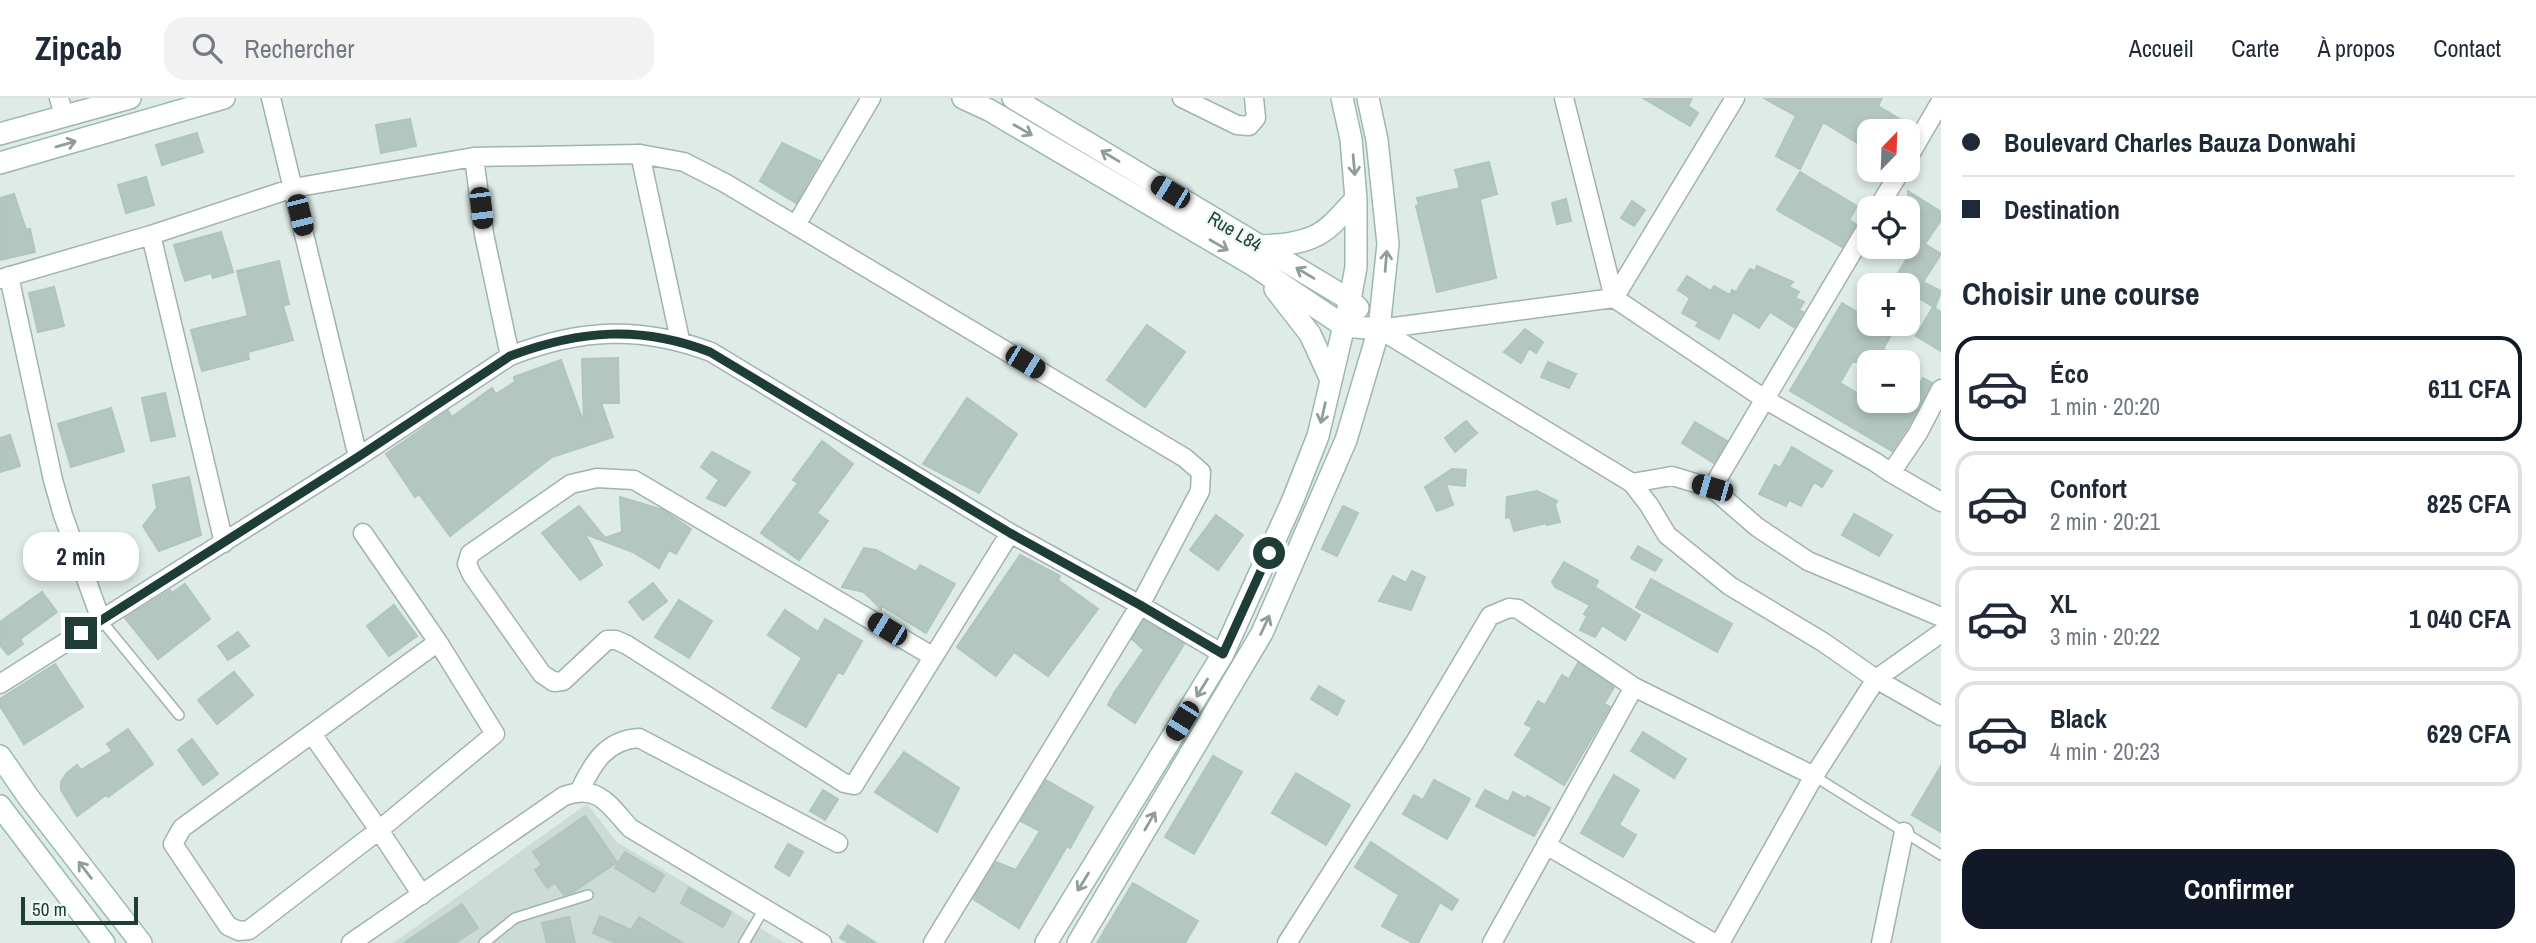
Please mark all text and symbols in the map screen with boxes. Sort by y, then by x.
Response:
search box [164,17,654,80]
text: Zipcab [35,26,122,70]
icon: search [188,29,226,67]
text: Rechercher [244,31,354,66]
text: Accueil [2129,32,2193,64]
text: Carte [2231,32,2279,64]
text: À propos [2317,32,2395,64]
text: Contact [2433,32,2501,64]
north arrow [1857,119,1920,182]
map controls [1857,119,1920,413]
one-way arrow [1012,123,1032,137]
text: Boulevard Charles Bauza Donwahi [2004,125,2356,160]
one-way arrow [54,137,76,150]
one-way arrow [1101,149,1121,163]
one-way arrow [1347,153,1360,176]
car [1147,172,1194,212]
car [469,186,494,230]
car [285,192,316,238]
text: Destination [2004,192,2120,227]
button: locate [1857,196,1920,259]
street label: Rue L84 [1203,205,1267,257]
one-way arrow [1209,238,1229,252]
one-way arrow [1380,251,1393,273]
one-way arrow [1296,266,1316,280]
text: Choisir une course [1962,272,2200,315]
button: + [1857,273,1920,336]
car [1002,342,1049,382]
button: − [1857,350,1920,413]
text: Éco [2050,356,2089,391]
icon: car [1966,357,2029,420]
text: 611 CFA [2428,371,2511,406]
text: 1 min · 20:20 [2050,391,2160,422]
one-way arrow [1316,401,1329,424]
text: Confort [2050,471,2127,506]
car [1689,472,1736,504]
icon: car [1966,472,2029,535]
text: 825 CFA [2427,486,2511,521]
text: 2 min · 20:21 [2050,506,2160,537]
callout: 2 min [23,532,139,580]
route start [1253,537,1285,569]
text: 2 min [56,541,106,572]
text: XL [2050,586,2077,621]
icon: car [1966,587,2029,650]
text: 1 040 CFA [2409,601,2511,636]
car [864,609,911,649]
one-way arrow [1259,615,1272,636]
route end [65,617,97,649]
text: 3 min · 20:22 [2050,621,2160,652]
one-way arrow [1195,678,1209,698]
car [1162,698,1203,744]
text: Black [2050,701,2107,736]
icon: car [1966,702,2029,765]
text: 629 CFA [2427,716,2511,751]
text: 4 min · 20:23 [2050,736,2160,767]
one-way arrow [1143,811,1157,831]
button: Confirmer [1962,849,2515,929]
one-way arrow [77,861,92,879]
one-way arrow [1076,872,1091,891]
scale bar [21,894,138,926]
text: 50 m [32,896,67,922]

